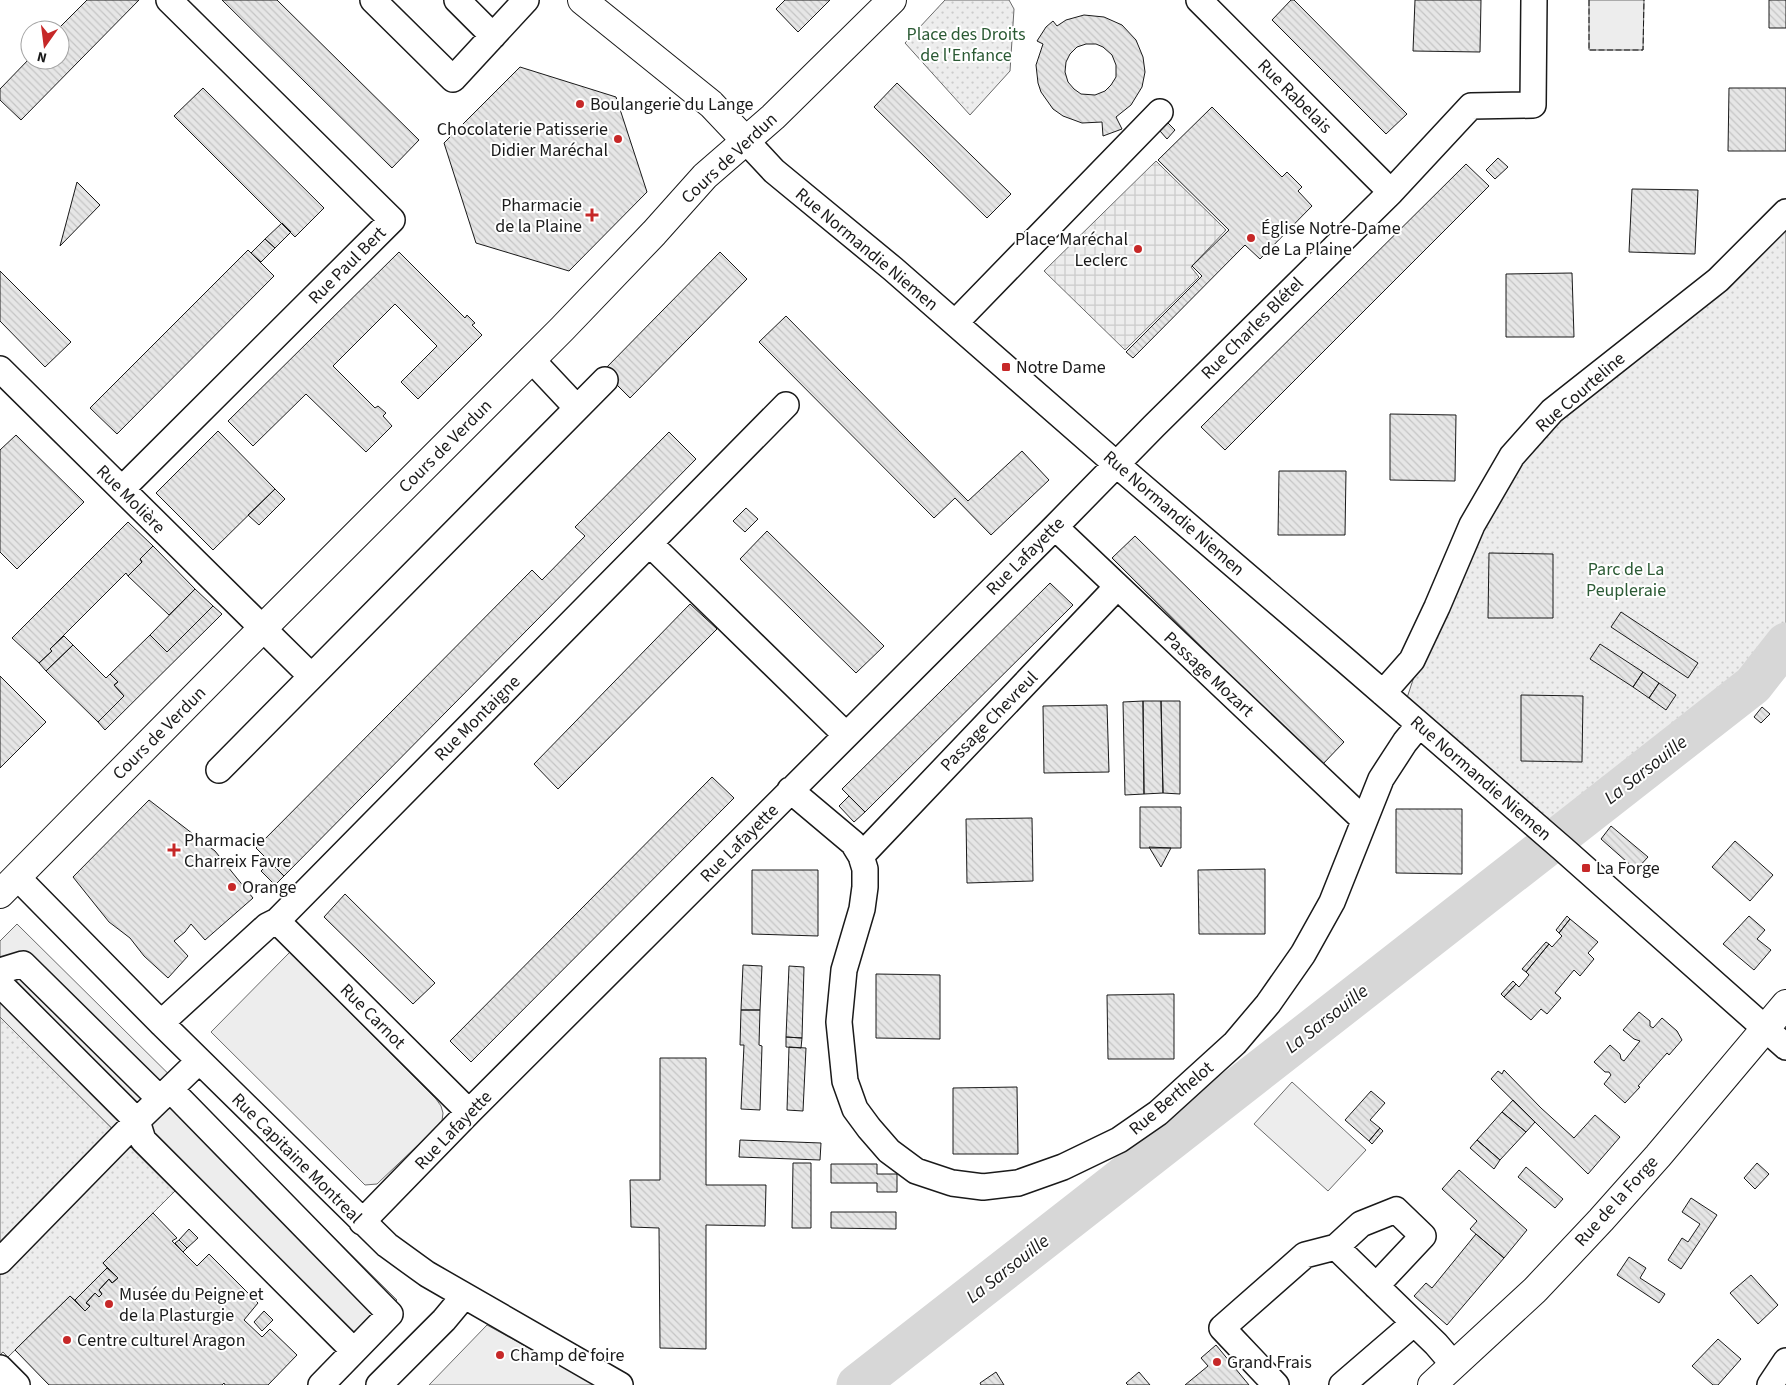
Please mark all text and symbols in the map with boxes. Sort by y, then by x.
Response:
north arrow [20,20,70,70]
park label: Place des Droits de l'Enfance [906,22,1026,68]
text: N [35,46,49,67]
street label: Rue Rabelais [1252,53,1338,139]
place label: Boulangerie du Lange [590,92,753,117]
marker: Boulangerie du Lange [574,98,586,110]
street label: Cours de Verdun [676,107,783,210]
place label: Chocolaterie Patisserie Didier Maréchal [437,117,608,163]
marker: Chocolaterie Patisserie Didier Maréchal [612,133,624,145]
street label: Rue Normandie Niemen [790,182,944,317]
place label: Pharmacie de la Plaine [495,193,582,239]
marker: Pharmacie de la Plaine [586,209,598,221]
place label: Église Notre-Dame de La Plaine [1261,216,1401,262]
street label: Rue Paul Bert [303,221,392,310]
place label: Place Maréchal Leclerc [1015,227,1128,273]
marker: Église Notre-Dame de La Plaine [1245,232,1257,244]
marker: Place Maréchal Leclerc [1132,243,1144,255]
street label: Rue Charles Blétel [1195,271,1309,385]
street label: Rue Courteline [1530,346,1631,438]
place label: Notre Dame [1016,355,1106,380]
marker: Notre Dame [1000,361,1012,373]
street label: Cours de Verdun [393,394,498,499]
street label: Rue Normandie Niemen [1098,445,1250,582]
street label: Rue Molière [91,459,171,539]
street label: Rue Lafayette [980,511,1070,601]
park label: Parc de La Peupleraie [1586,557,1666,603]
street label: Passage Mozart [1158,626,1259,723]
street label: Passage Chevreul [935,666,1044,777]
street label: Rue Montaigne [429,670,526,767]
street label: Cours de Verdun [107,681,212,786]
street label: Rue Normandie Niemen [1405,710,1557,847]
water label: La Sarsouille [1599,729,1693,811]
street label: Rue Lafayette [694,798,784,888]
place label: Pharmacie Charreix Favre [184,828,291,874]
marker: Pharmacie Charreix Favre [168,844,180,856]
place label: La Forge [1596,856,1660,881]
marker: La Forge [1580,862,1592,874]
place label: Orange [242,875,297,900]
marker: Orange [226,881,238,893]
street label: Rue Carnot [334,978,411,1055]
water label: La Sarsouille [1280,978,1374,1060]
street label: Rue Berthelot [1124,1056,1219,1141]
street label: Rue Lafayette [409,1085,498,1176]
street label: Rue Capitaine Montreal [226,1088,367,1229]
street label: Rue de la Forge [1569,1150,1664,1252]
water label: La Sarsouille [961,1228,1055,1310]
place label: Musée du Peigne et de la Plasturgie [119,1282,264,1328]
marker: Musée du Peigne et de la Plasturgie [103,1298,115,1310]
place label: Centre culturel Aragon [77,1328,245,1353]
marker: Centre culturel Aragon [61,1334,73,1346]
place label: Champ de foire [510,1343,624,1368]
marker: Champ de foire [494,1349,506,1361]
place label: Grand Frais [1227,1350,1312,1375]
marker: Grand Frais [1211,1356,1223,1368]

